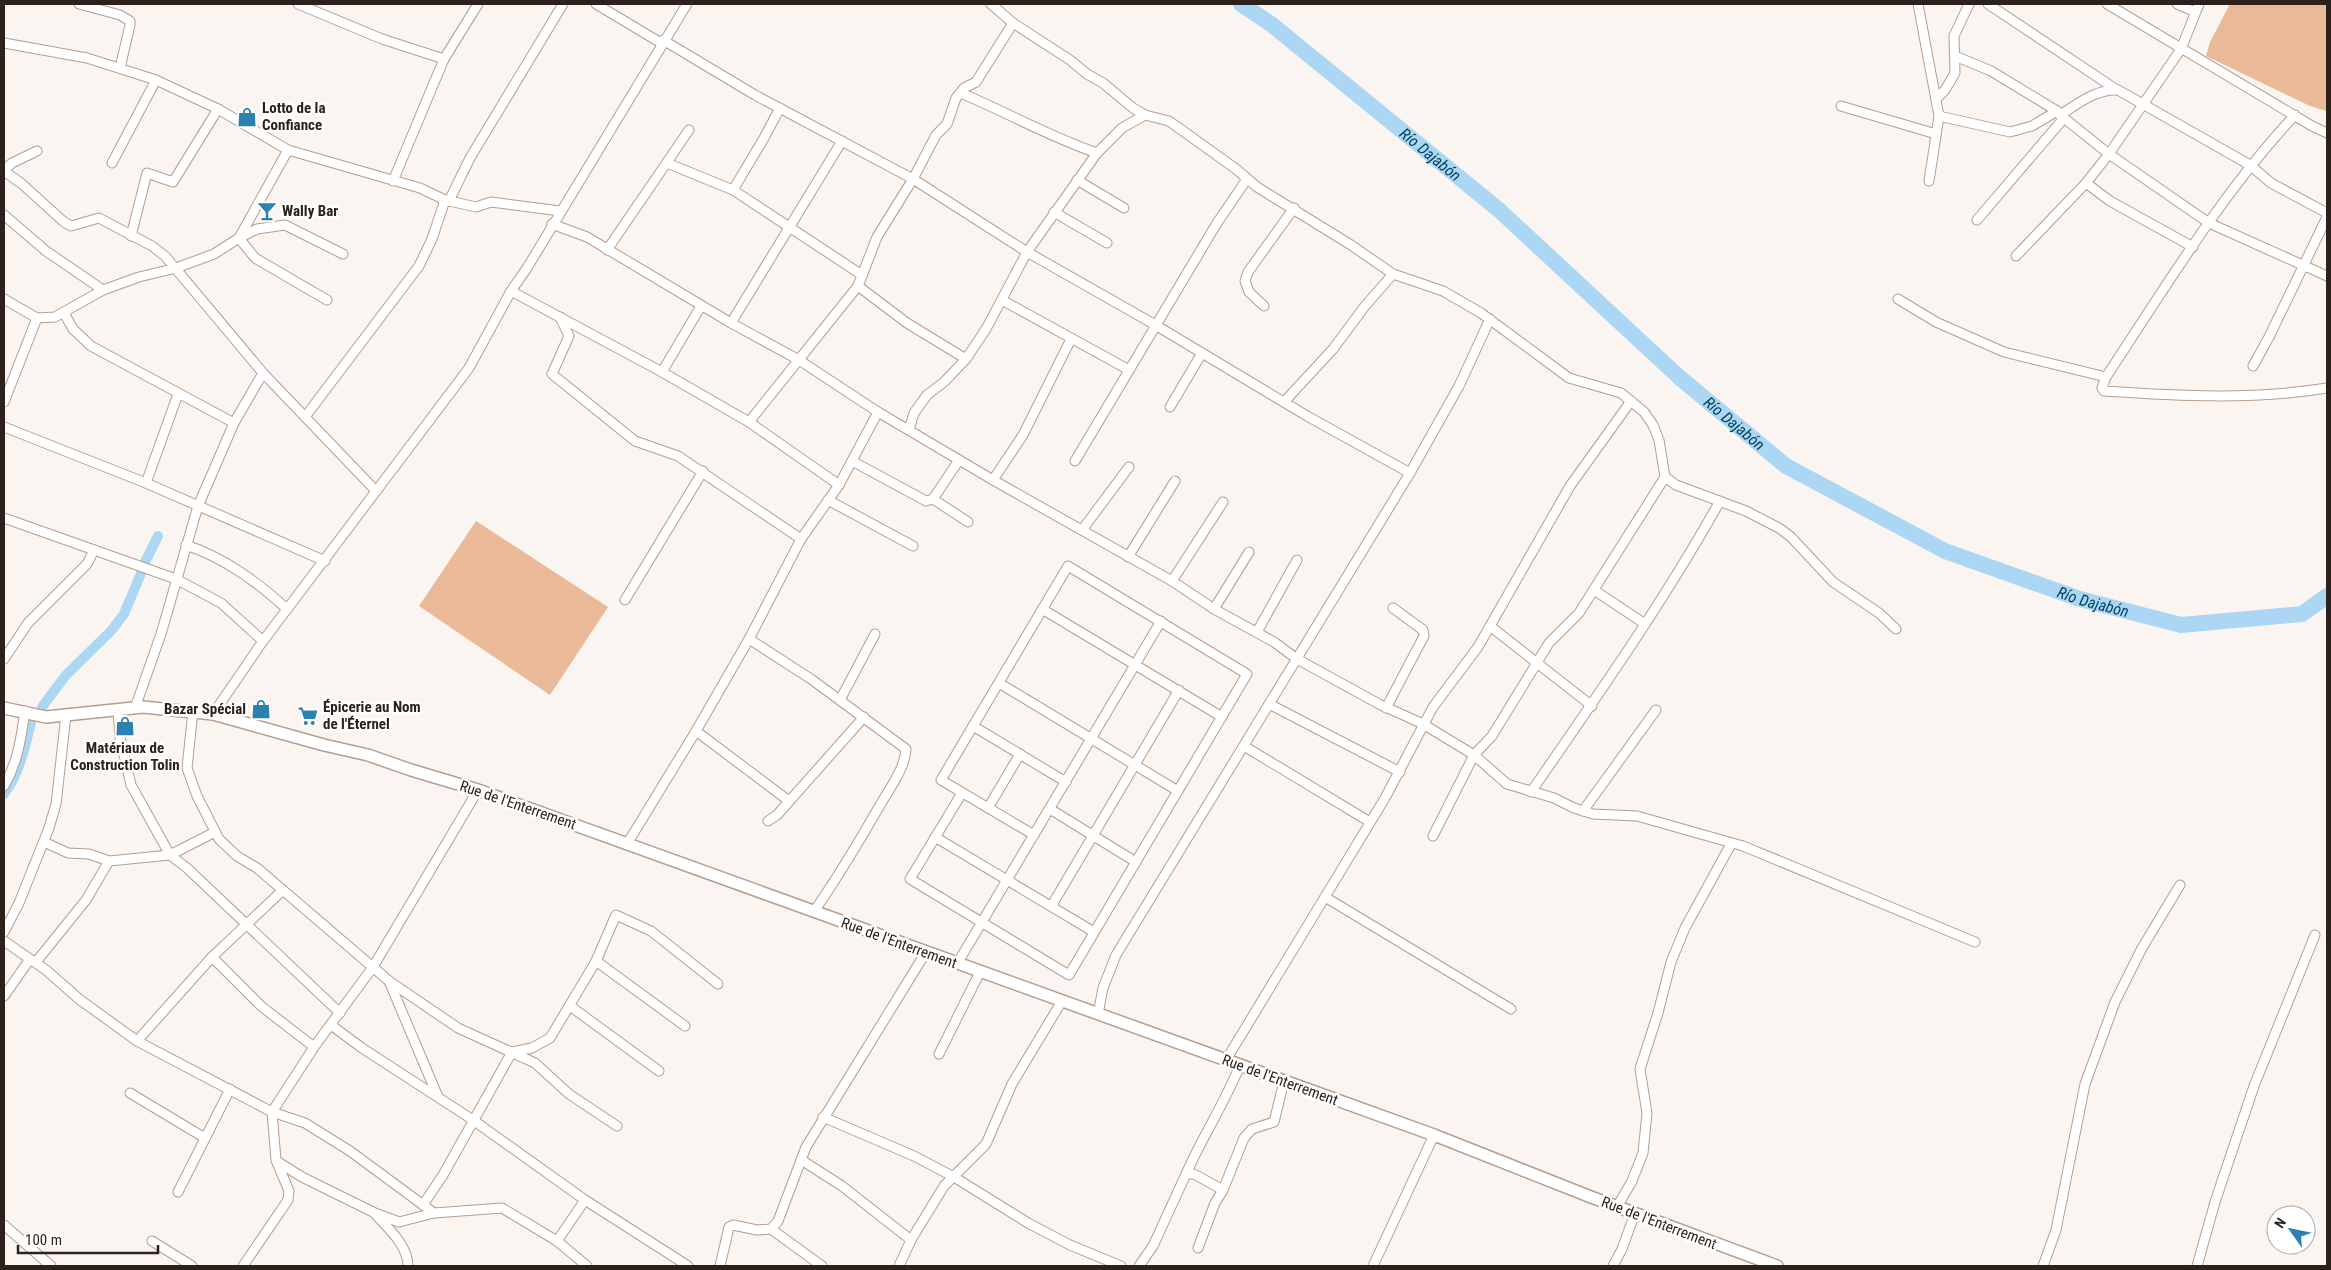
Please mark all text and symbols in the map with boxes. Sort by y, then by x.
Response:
place label: Lotto de la Confiance [262,99,325,134]
shop icon: Lotto de la Confiance [236,106,258,128]
water label: Río Dajabón [1396,124,1465,185]
bar icon: Wally Bar [256,200,278,222]
place label: Wally Bar [282,202,338,220]
water label: Río Dajabón [1700,393,1768,454]
water label: Río Dajabón [2055,583,2131,621]
shop icon: Bazar Spécial [250,698,272,720]
place label: Épicerie au Nom de l'Éternel [323,698,421,733]
place label: Bazar Spécial [164,700,246,718]
supermarket icon: Épicerie au Nom de l'Éternel [297,705,319,727]
shop icon: Matériaux de Construction Tolin [114,715,136,737]
place label: Matériaux de Construction Tolin [70,739,180,774]
street label: Rue de l'Enterrement [457,777,579,833]
street label: Rue de l'Enterrement [839,914,959,972]
street label: Rue de l'Enterrement [1220,1051,1340,1109]
street label: Rue de l'Enterrement [1599,1193,1719,1253]
north arrow [2266,1205,2316,1255]
text: N [2271,1215,2289,1231]
scale bar [18,1222,158,1254]
text: 100 m [25,1231,62,1249]

